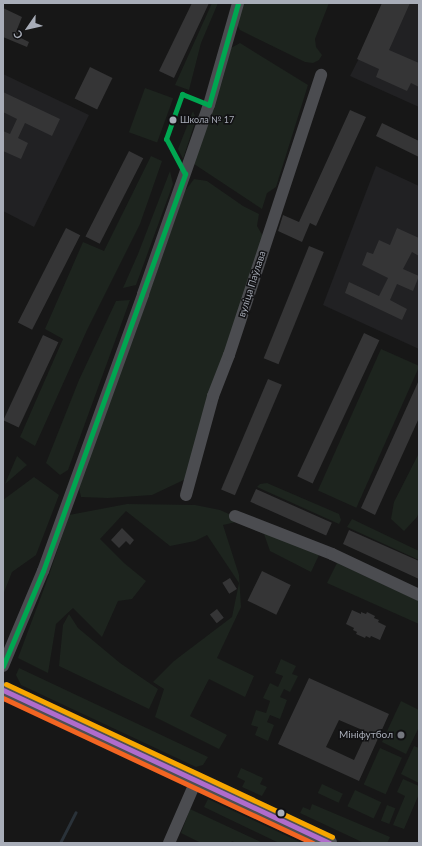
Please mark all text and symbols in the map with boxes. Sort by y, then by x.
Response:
north arrow [8,8,48,48]
text: С [10,28,25,42]
marker: Школа № 17 [168,115,178,125]
place label: Школа № 17 [180,115,234,125]
street label: вуліца Паўлава [236,249,268,319]
place label: Мініфутбол [339,729,393,741]
marker: Мініфутбол [396,730,406,740]
unlabelled marker [276,808,286,818]

